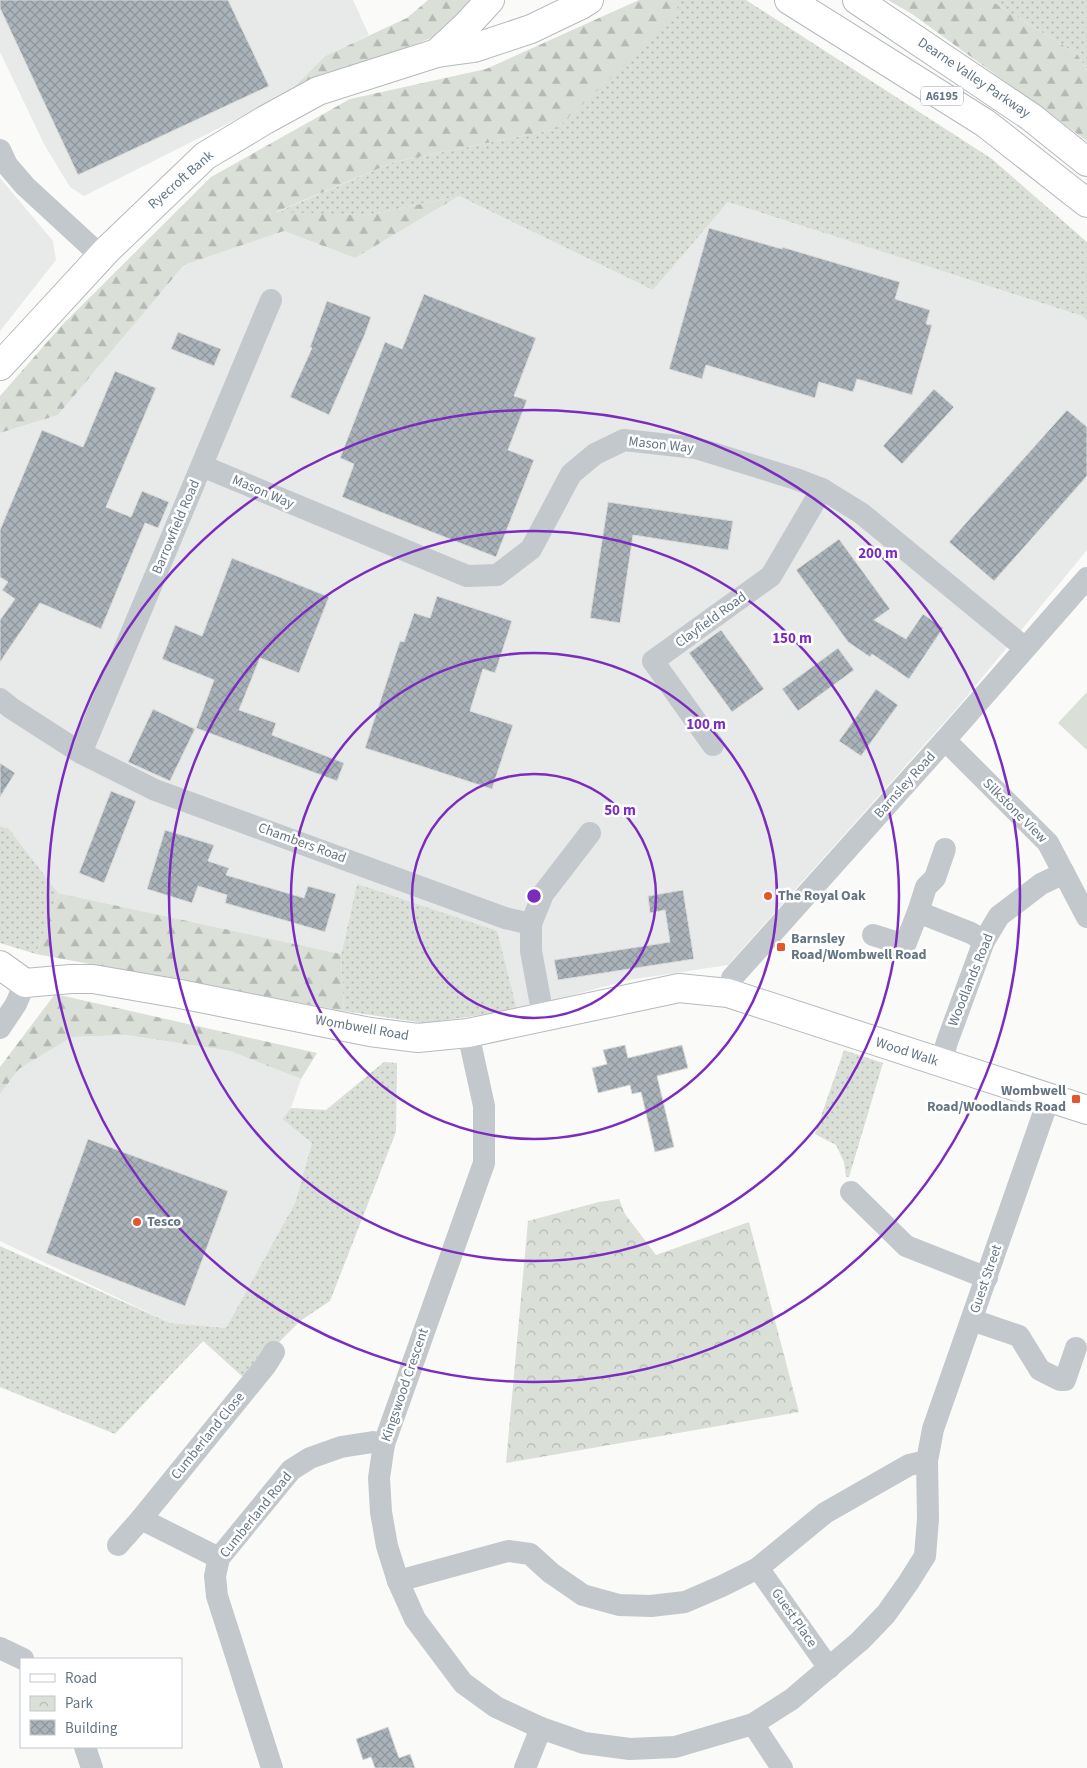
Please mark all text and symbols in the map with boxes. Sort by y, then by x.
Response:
street label: Dearne Valley Parkway [914,33,1035,123]
road number: A6195 [921,86,963,105]
street label: Ryecroft Bank [144,146,218,214]
street label: Mason Way [627,432,695,458]
street label: Mason Way [229,470,297,514]
street label: Barrowfield Road [147,477,205,577]
text: 200 m [858,543,898,564]
street label: Clayfield Road [671,587,751,653]
text: 150 m [772,628,812,649]
text: 100 m [686,714,726,735]
street label: Barnsley Road [870,747,940,823]
street label: Silkstone View [978,774,1052,848]
text: 50 m [604,800,636,821]
street label: Chambers Road [255,818,349,868]
place label: The Royal Oak [778,886,866,906]
centre of rings [525,887,543,905]
marker: The Royal Oak [762,890,774,902]
place label: Barnsley Road/Wombwell Road [791,929,927,965]
street label: Woodlands Road [943,930,999,1030]
marker: Barnsley Road/Wombwell Road [775,941,787,953]
street label: Wombwell Road [314,1010,410,1046]
street label: Wood Walk [873,1032,941,1072]
place label: Wombwell Road/Woodlands Road [927,1081,1066,1117]
marker: Wombwell Road/Woodlands Road [1070,1093,1082,1105]
place label: Tesco [147,1212,181,1232]
marker: Tesco [131,1216,143,1228]
street label: Guest Street [965,1242,1007,1316]
street label: Kingswood Crescent [376,1325,434,1444]
street label: Cumberland Close [166,1388,250,1484]
street label: Cumberland Road [215,1468,297,1562]
street label: Guest Place [766,1584,822,1652]
legend [20,1658,182,1748]
text: Road [65,1668,97,1689]
text: Park [65,1693,94,1714]
text: Building [65,1718,118,1739]

